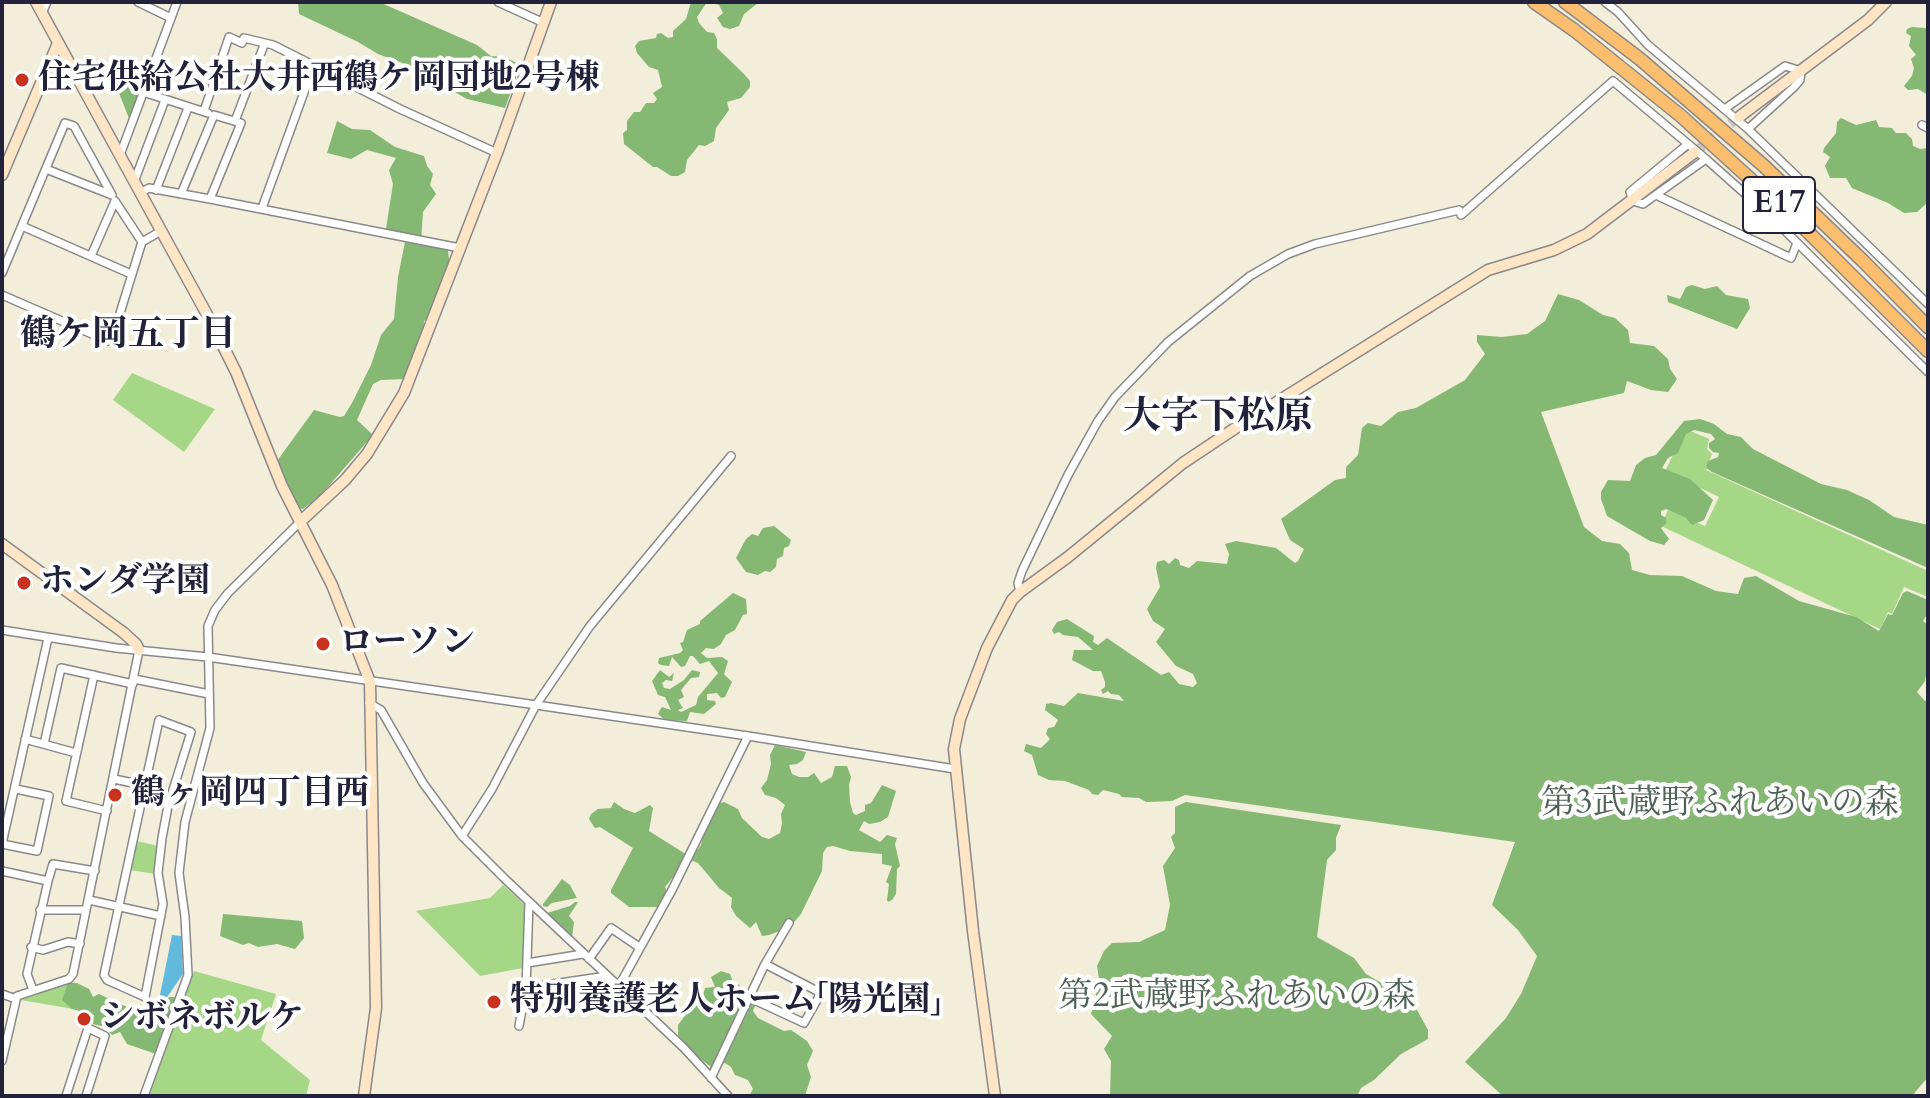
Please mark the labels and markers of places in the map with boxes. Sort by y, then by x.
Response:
place label: 住宅供給公社大井西鶴ケ岡団地2号棟 [38,60,599,100]
marker: 住宅供給公社大井西鶴ケ岡団地2号棟 [13,71,31,89]
place label: ホンダ学園 [40,563,210,603]
marker: ホンダ学園 [15,574,33,592]
place label: ローソン [339,624,475,664]
marker: ローソン [314,635,332,653]
place label: 鶴ヶ岡四丁目西 [131,775,369,815]
marker: 鶴ヶ岡四丁目西 [106,786,124,804]
place label: 特別養護老人ホーム「陽光園」 [510,982,943,1022]
marker: 特別養護老人ホーム「陽光園」 [485,993,503,1011]
place label: シボネボルケ [100,999,304,1039]
marker: シボネボルケ [75,1010,93,1028]

